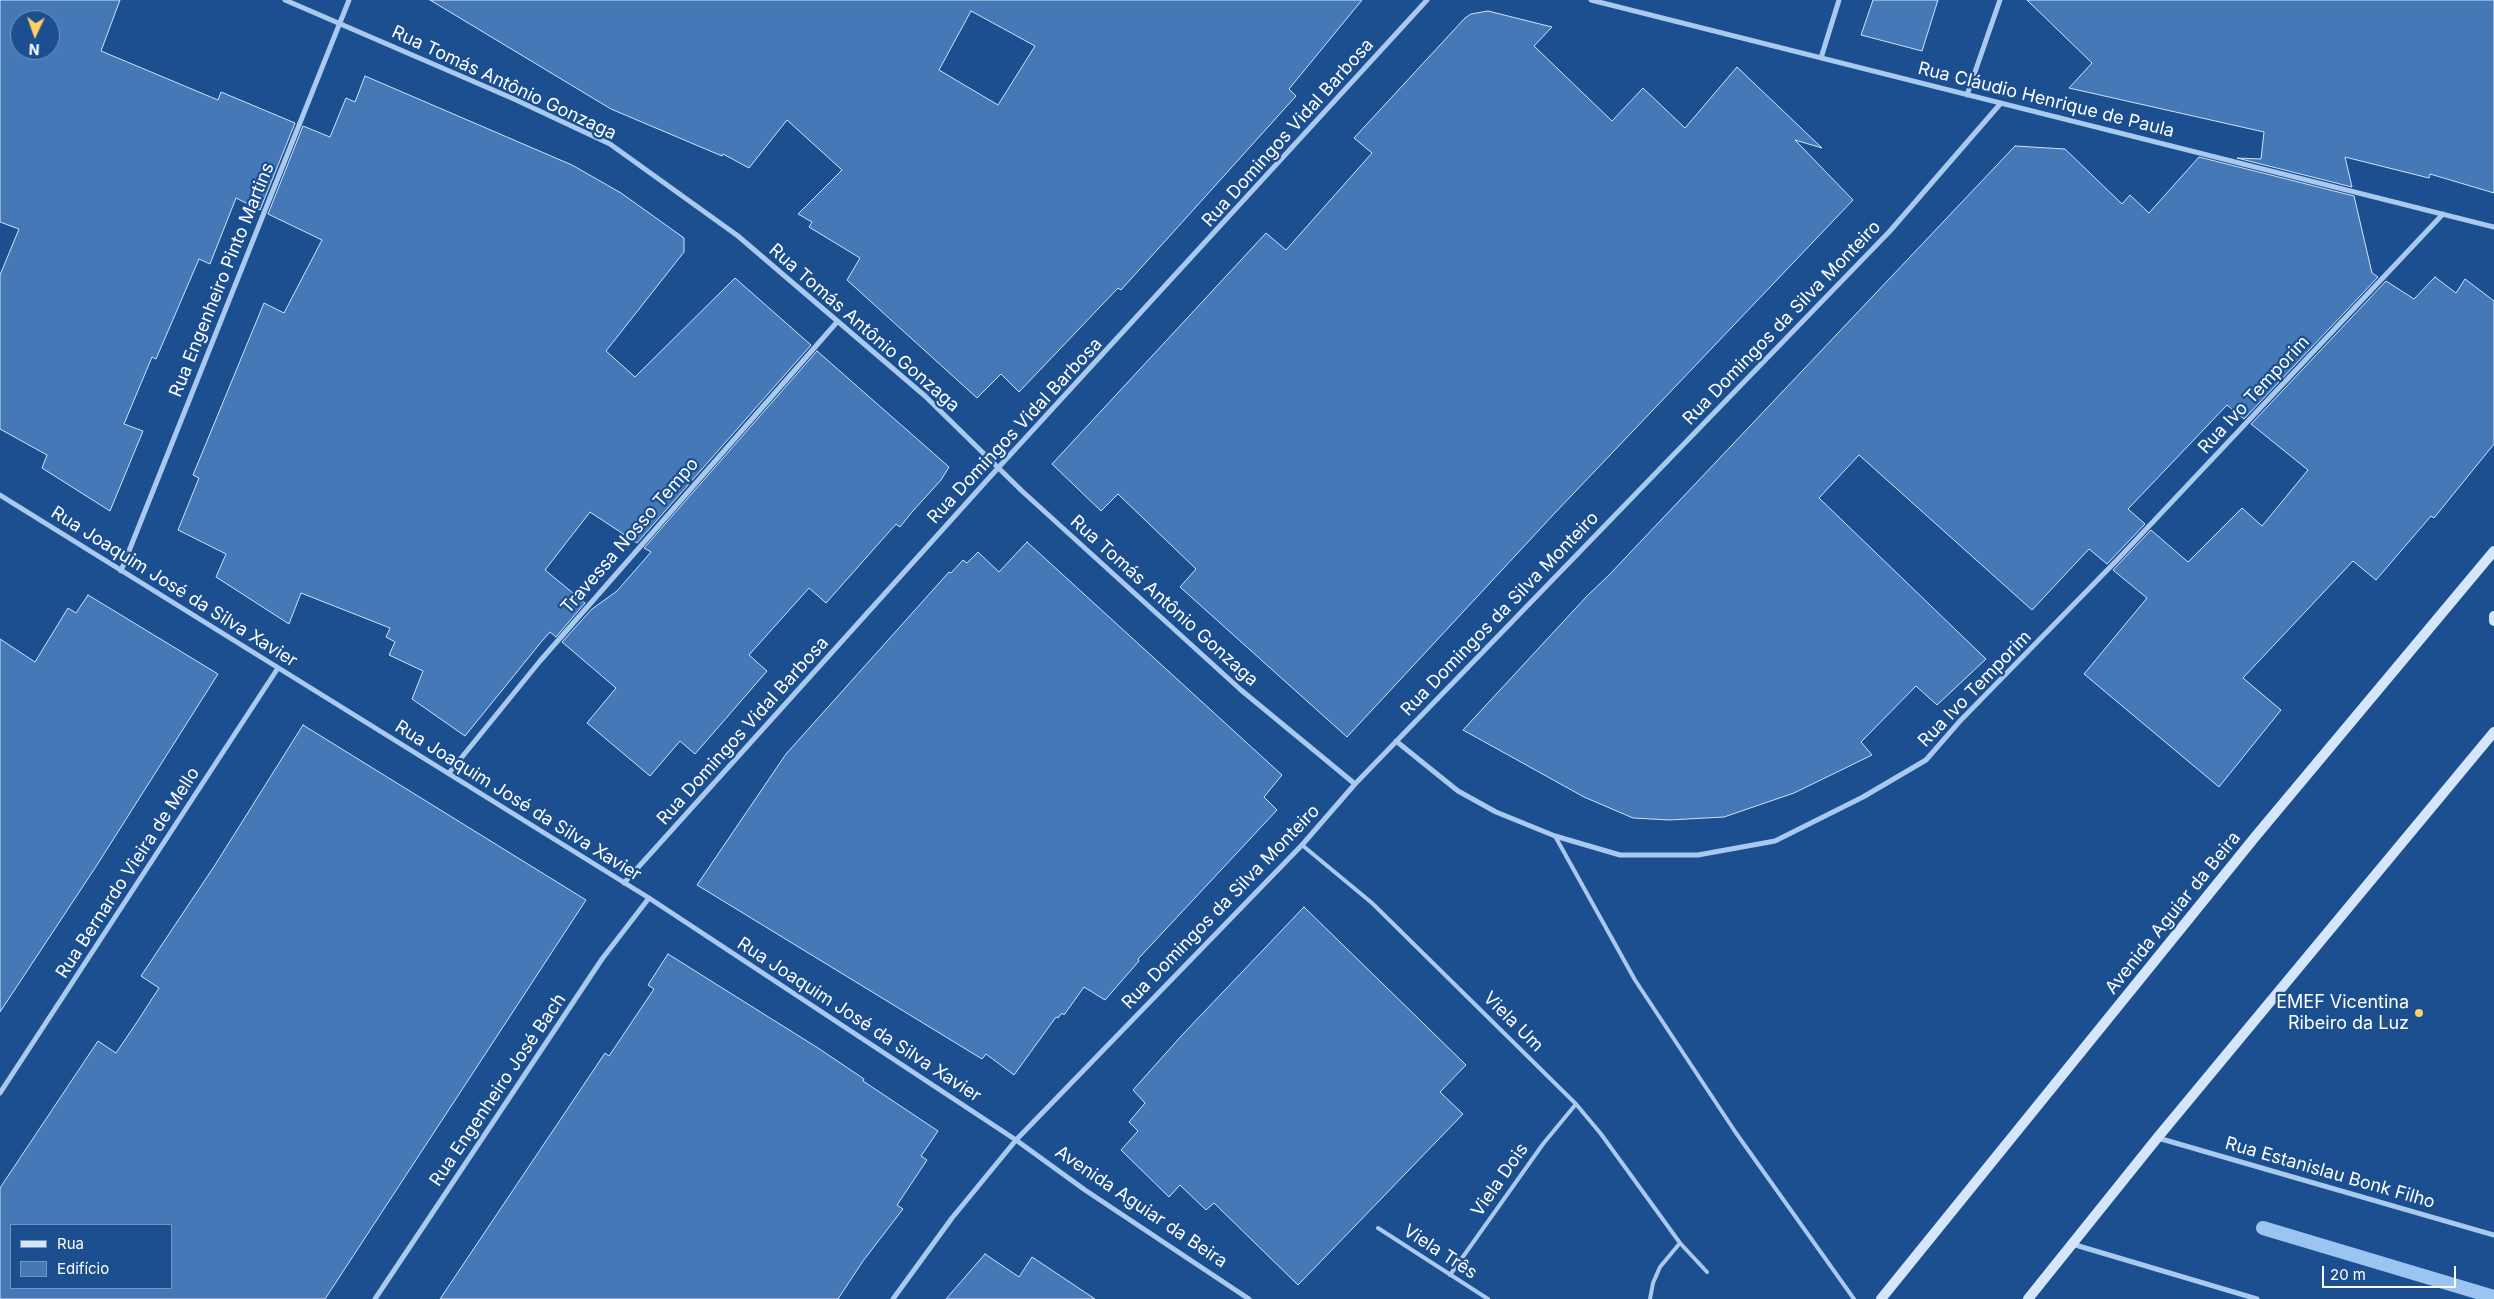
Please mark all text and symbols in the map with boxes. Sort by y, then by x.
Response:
north arrow [10,10,60,60]
street label: Rua Tomás Antônio Gonzaga [388,21,620,145]
street label: Rua Domingos Vidal Barbosa [1198,34,1378,232]
text: N [28,41,40,58]
street label: Rua Cláudio Henrique de Paula [1916,58,2176,142]
street label: Rua Engenheiro Pinto Martins [165,160,279,400]
street label: Rua Domingos da Silva Monteiro [1679,216,1885,430]
street label: Rua Tomás Antônio Gonzaga [764,239,964,417]
street label: Rua Ivo Temporim [2194,332,2314,458]
street label: Rua Domingos Vidal Barbosa [923,334,1107,528]
street label: Travessa Nosso Tempo [557,454,703,618]
street label: Rua Joaquim José da Silva Xavier [47,502,301,672]
street label: Rua Domingos da Silva Monteiro [1397,507,1603,721]
street label: Rua Tomás Antônio Gonzaga [1066,511,1262,691]
street label: Rua Ivo Temporim [1914,626,2036,752]
street label: Rua Domingos Vidal Barbosa [653,632,833,830]
street label: Rua Joaquim José da Silva Xavier [391,716,645,886]
street label: Rua Bernardo Vieira de Mello [52,763,204,983]
street label: Rua Domingos da Silva Monteiro [1118,800,1324,1014]
street label: Avenida Aguiar da Beira [2101,827,2245,999]
street label: Rua Joaquim José da Silva Xavier [733,933,985,1107]
street label: Viela Um [1479,988,1547,1056]
street label: Rua Engenheiro José Bach [425,990,571,1190]
place label: EMEF Vicentina Ribeiro da Luz [2276,992,2409,1034]
marker: EMEF Vicentina Ribeiro da Luz [2413,1007,2425,1019]
street label: Rua Estanislau Bonk Filho [2223,1133,2437,1213]
street label: Viela Dois [1467,1139,1533,1221]
street label: Avenida Aguiar da Beira [1051,1141,1231,1273]
street label: Viela Três [1399,1220,1481,1284]
legend [10,1224,172,1289]
text: Rua [57,1234,84,1253]
scale bar [2324,1256,2458,1288]
text: Edifício [57,1259,109,1278]
text: 20 m [2330,1265,2366,1284]

